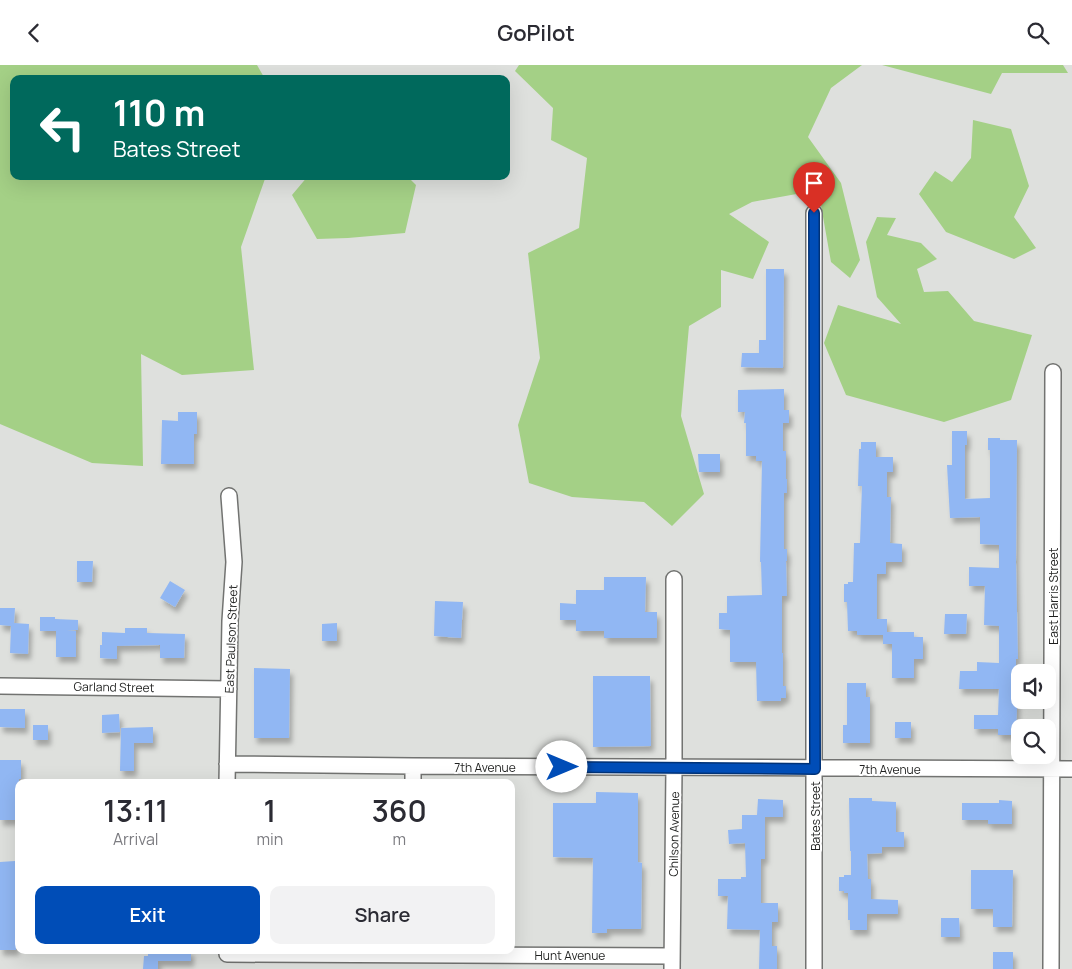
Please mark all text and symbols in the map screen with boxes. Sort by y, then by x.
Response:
text: GoPilot [497,18,575,48]
icon: back [20,19,48,47]
icon: search [1024,19,1052,47]
text: 110 m [113,89,205,137]
icon: left [30,95,95,160]
text: Bates Street [113,134,241,164]
pin [793,162,835,213]
icon: arrive [800,169,828,197]
street label: East Harris Street [1045,547,1062,645]
street label: East Paulson Street [221,584,241,694]
map controls [1011,664,1056,764]
button: sound [1011,664,1056,709]
street label: Garland Street [73,678,155,696]
button: search [1011,719,1056,764]
position arrow [535,740,587,792]
street label: 7th Avenue [454,759,516,776]
street label: 7th Avenue [859,761,921,778]
street label: Bates Street [807,781,824,851]
text: 13:11 [103,790,168,831]
text: 1 [264,790,276,831]
text: 360 [372,790,427,831]
street label: Chilson Avenue [665,791,683,877]
text: Arrival [113,828,159,850]
text: min [257,828,283,850]
text: m [392,828,406,850]
button: Exit [35,886,260,944]
button: Share [270,886,495,944]
street label: Hunt Avenue [535,947,605,964]

